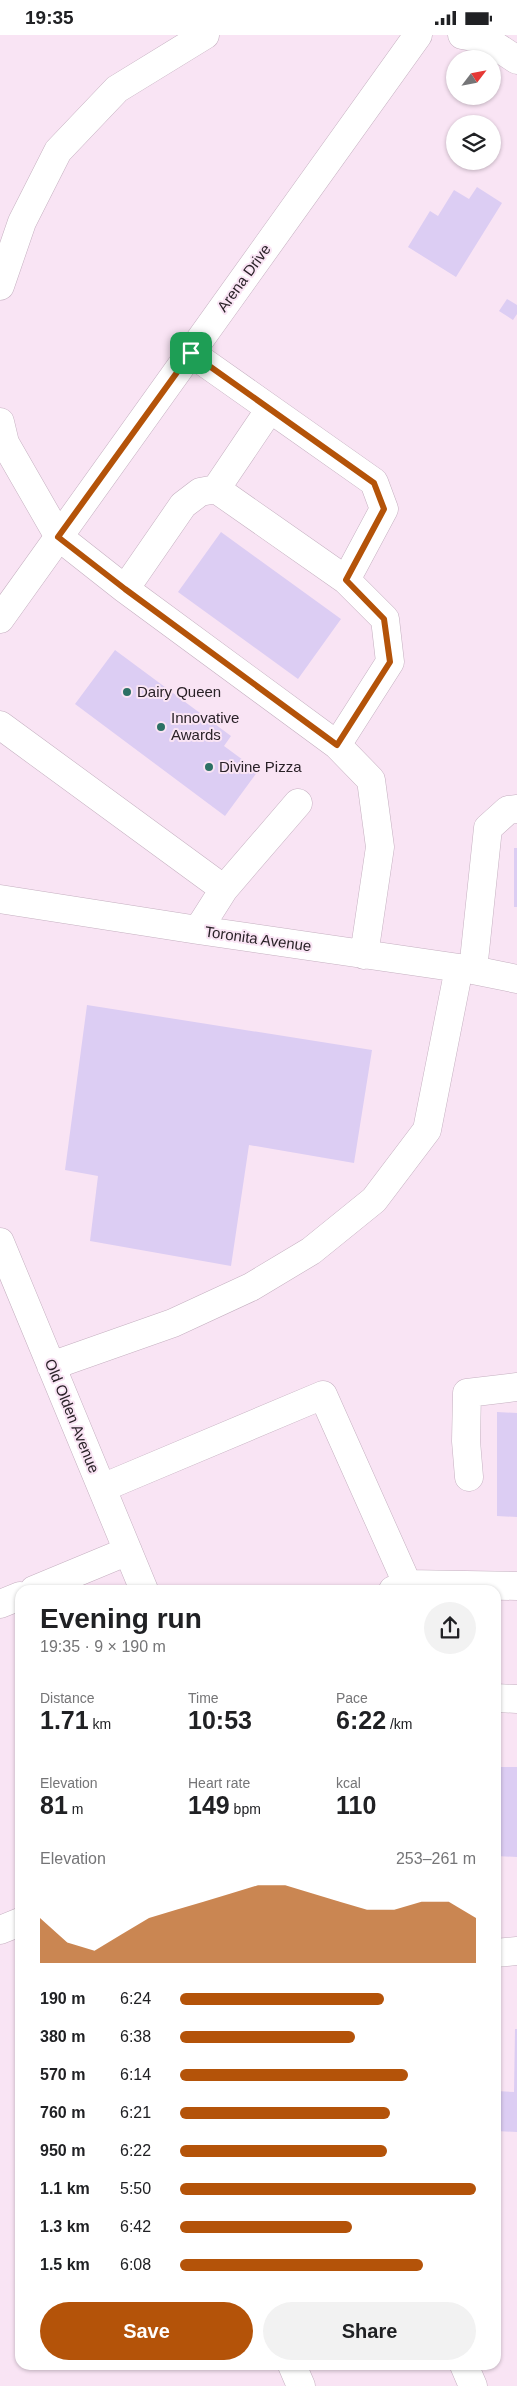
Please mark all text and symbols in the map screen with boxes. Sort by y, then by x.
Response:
text: 19:35 [25,7,74,28]
north arrow [446,50,501,105]
map controls [446,50,501,170]
button: layers [446,115,501,170]
street label: Arena Drive [213,241,274,315]
pin [170,332,212,374]
icon: arrive [177,339,205,367]
place label: Dairy Queen [137,683,221,700]
marker: Dairy Queen [121,686,133,698]
place label: Innovative Awards [171,709,239,743]
marker: Innovative Awards [155,721,167,733]
place label: Divine Pizza [219,758,302,775]
marker: Divine Pizza [203,761,215,773]
street label: Toronita Avenue [204,923,312,954]
street label: Old Olden Avenue [42,1356,103,1475]
button: share [424,1602,476,1654]
text: Evening run [40,1603,202,1634]
text: 19:35 · 9 × 190 m [40,1638,166,1655]
text: Distance [40,1690,94,1706]
text: Time [188,1690,219,1706]
text: Pace [336,1690,368,1706]
text: 1.71 [40,1706,89,1734]
text: 10:53 [188,1706,252,1734]
text: 6:22 [336,1706,386,1734]
text: km [89,1716,111,1732]
text: /km [386,1716,413,1732]
text: Elevation [40,1775,98,1791]
text: Heart rate [188,1775,250,1791]
text: kcal [336,1775,361,1791]
text: 81 [40,1791,68,1819]
text: 149 [188,1791,230,1819]
text: 110 [336,1791,376,1819]
text: m [68,1801,83,1817]
text: bpm [230,1801,261,1817]
text: Elevation [40,1850,106,1867]
text: 253–261 m [396,1850,476,1867]
text: 190 m [40,1990,85,2007]
text: 6:24 [120,1990,151,2007]
text: 380 m [40,2028,85,2045]
text: 6:38 [120,2028,151,2045]
text: 570 m [40,2066,85,2083]
text: 6:14 [120,2066,151,2083]
text: 760 m [40,2104,85,2121]
text: 6:21 [120,2104,151,2121]
text: 950 m [40,2142,85,2159]
text: 6:22 [120,2142,151,2159]
text: 1.1 km [40,2180,90,2197]
text: 5:50 [120,2180,151,2197]
text: 1.3 km [40,2218,90,2235]
text: 6:42 [120,2218,151,2235]
text: 1.5 km [40,2256,90,2273]
text: 6:08 [120,2256,151,2273]
button: Save [40,2302,253,2360]
button: Share [263,2302,476,2360]

